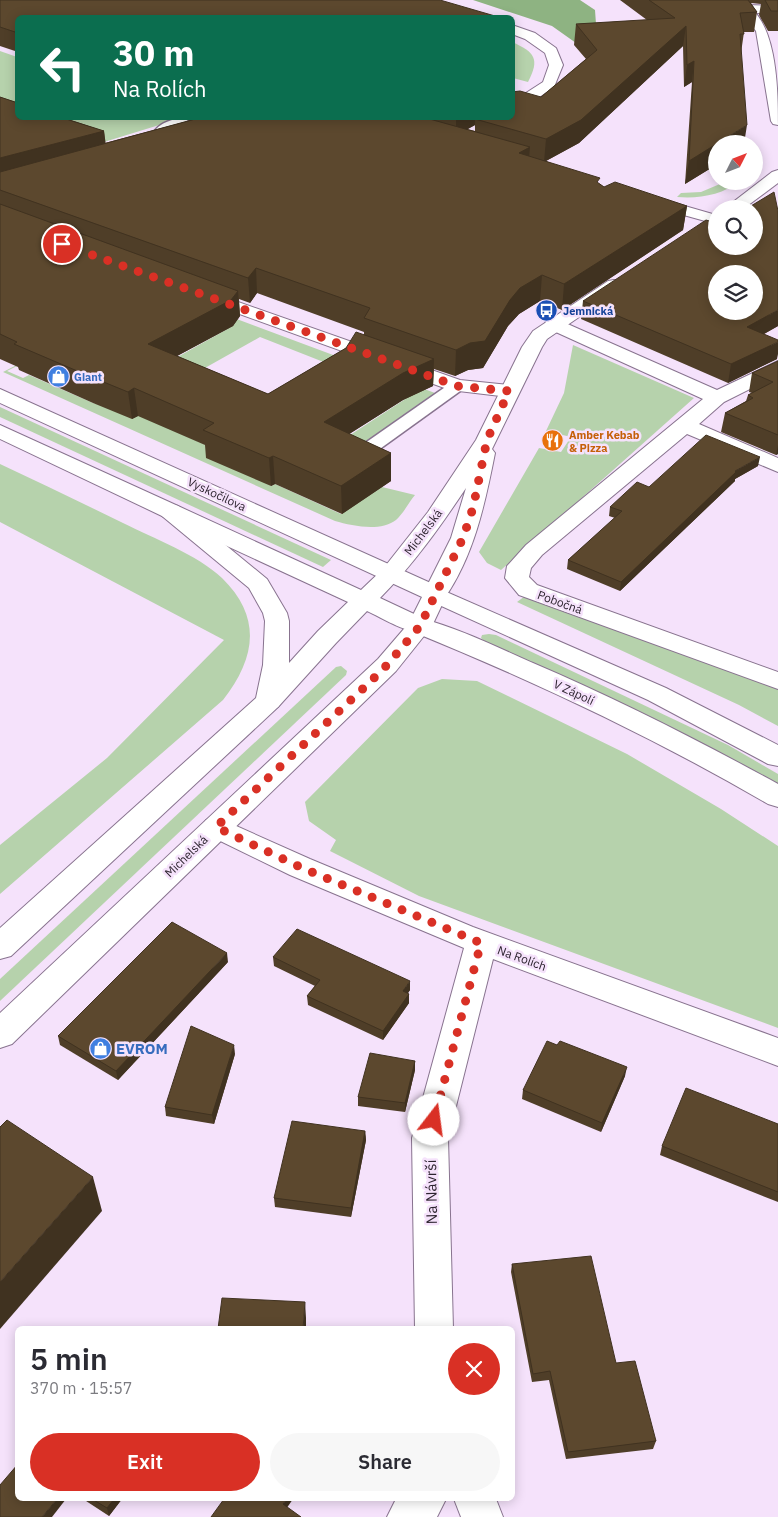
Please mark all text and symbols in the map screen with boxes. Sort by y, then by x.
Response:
text: 30 m [113,30,195,76]
icon: left [30,35,95,100]
text: Na Rolích [113,74,207,103]
north arrow [708,135,762,190]
map controls [708,135,763,320]
button: search [708,200,763,255]
pin [41,223,83,265]
icon: arrive [48,230,76,258]
button: layers [708,265,763,320]
bus stop icon: Jemnická [535,299,559,323]
place label: Jemnická [563,304,613,318]
shop icon: Giant [46,365,70,389]
place label: Giant [74,370,102,384]
place label: Amber Kebab & Pizza [569,428,640,455]
restaurant icon: Amber Kebab & Pizza [541,429,565,453]
street label: Vyskočilova [185,474,249,514]
street label: Michelská [401,505,446,558]
street label: Pobočná [535,587,585,617]
street label: V Zápolí [551,676,597,708]
street label: Michelská [161,831,211,880]
street label: Na Rolích [495,942,549,974]
shop icon: EVROM [88,1036,112,1060]
place label: EVROM [116,1039,168,1058]
position arrow [407,1093,459,1145]
street label: Na Návrší [421,1159,441,1224]
text: 5 min [30,1339,108,1378]
button: close [448,1343,500,1395]
text: 370 m · 15:57 [30,1378,132,1398]
button: Exit [30,1433,260,1491]
button: Share [270,1433,500,1491]

